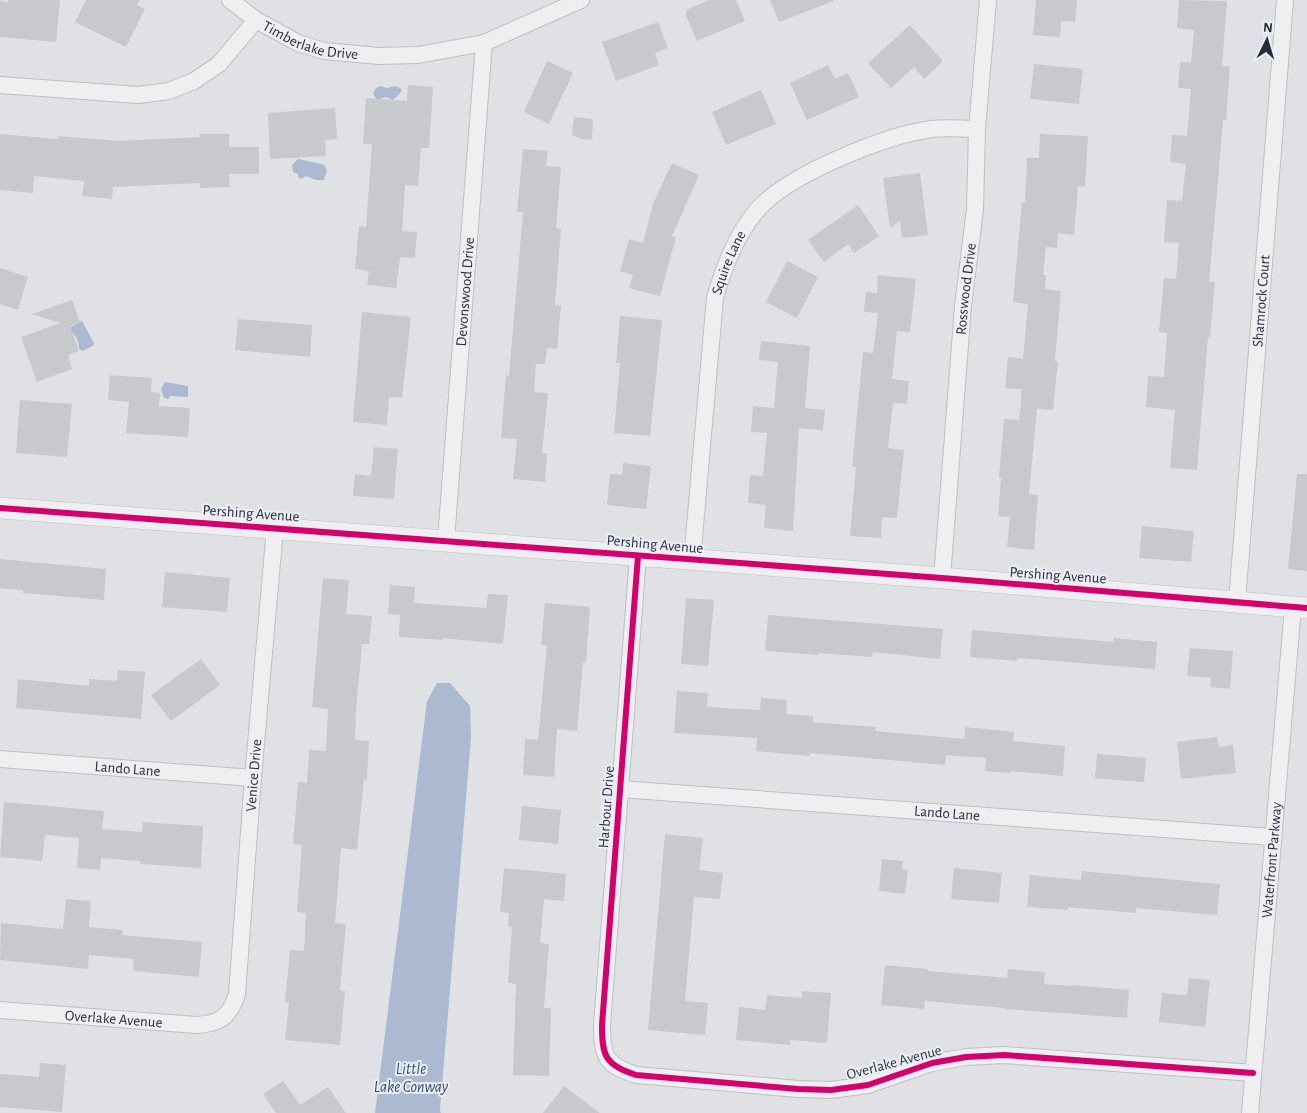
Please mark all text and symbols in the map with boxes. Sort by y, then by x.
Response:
north arrow [1242,15,1292,65]
street label: Timberlake Drive [260,18,359,62]
text: N [1263,21,1274,35]
street label: Squire Lane [709,228,749,296]
street label: Devonswood Drive [454,237,477,347]
street label: Rosswood Drive [954,242,979,336]
street label: Shamrock Court [1250,254,1273,348]
street label: Pershing Avenue [202,503,300,524]
street label: Pershing Avenue [606,533,704,556]
street label: Pershing Avenue [1009,565,1107,586]
street label: Venice Drive [244,738,264,812]
street label: Lando Lane [94,759,161,779]
street label: Harbour Drive [596,765,617,849]
street label: Waterfront Parkway [1260,801,1284,919]
street label: Lando Lane [914,804,981,823]
street label: Overlake Avenue [64,1008,163,1030]
street label: Overlake Avenue [845,1043,943,1082]
water label: Little Lake Conway [374,1061,449,1095]

